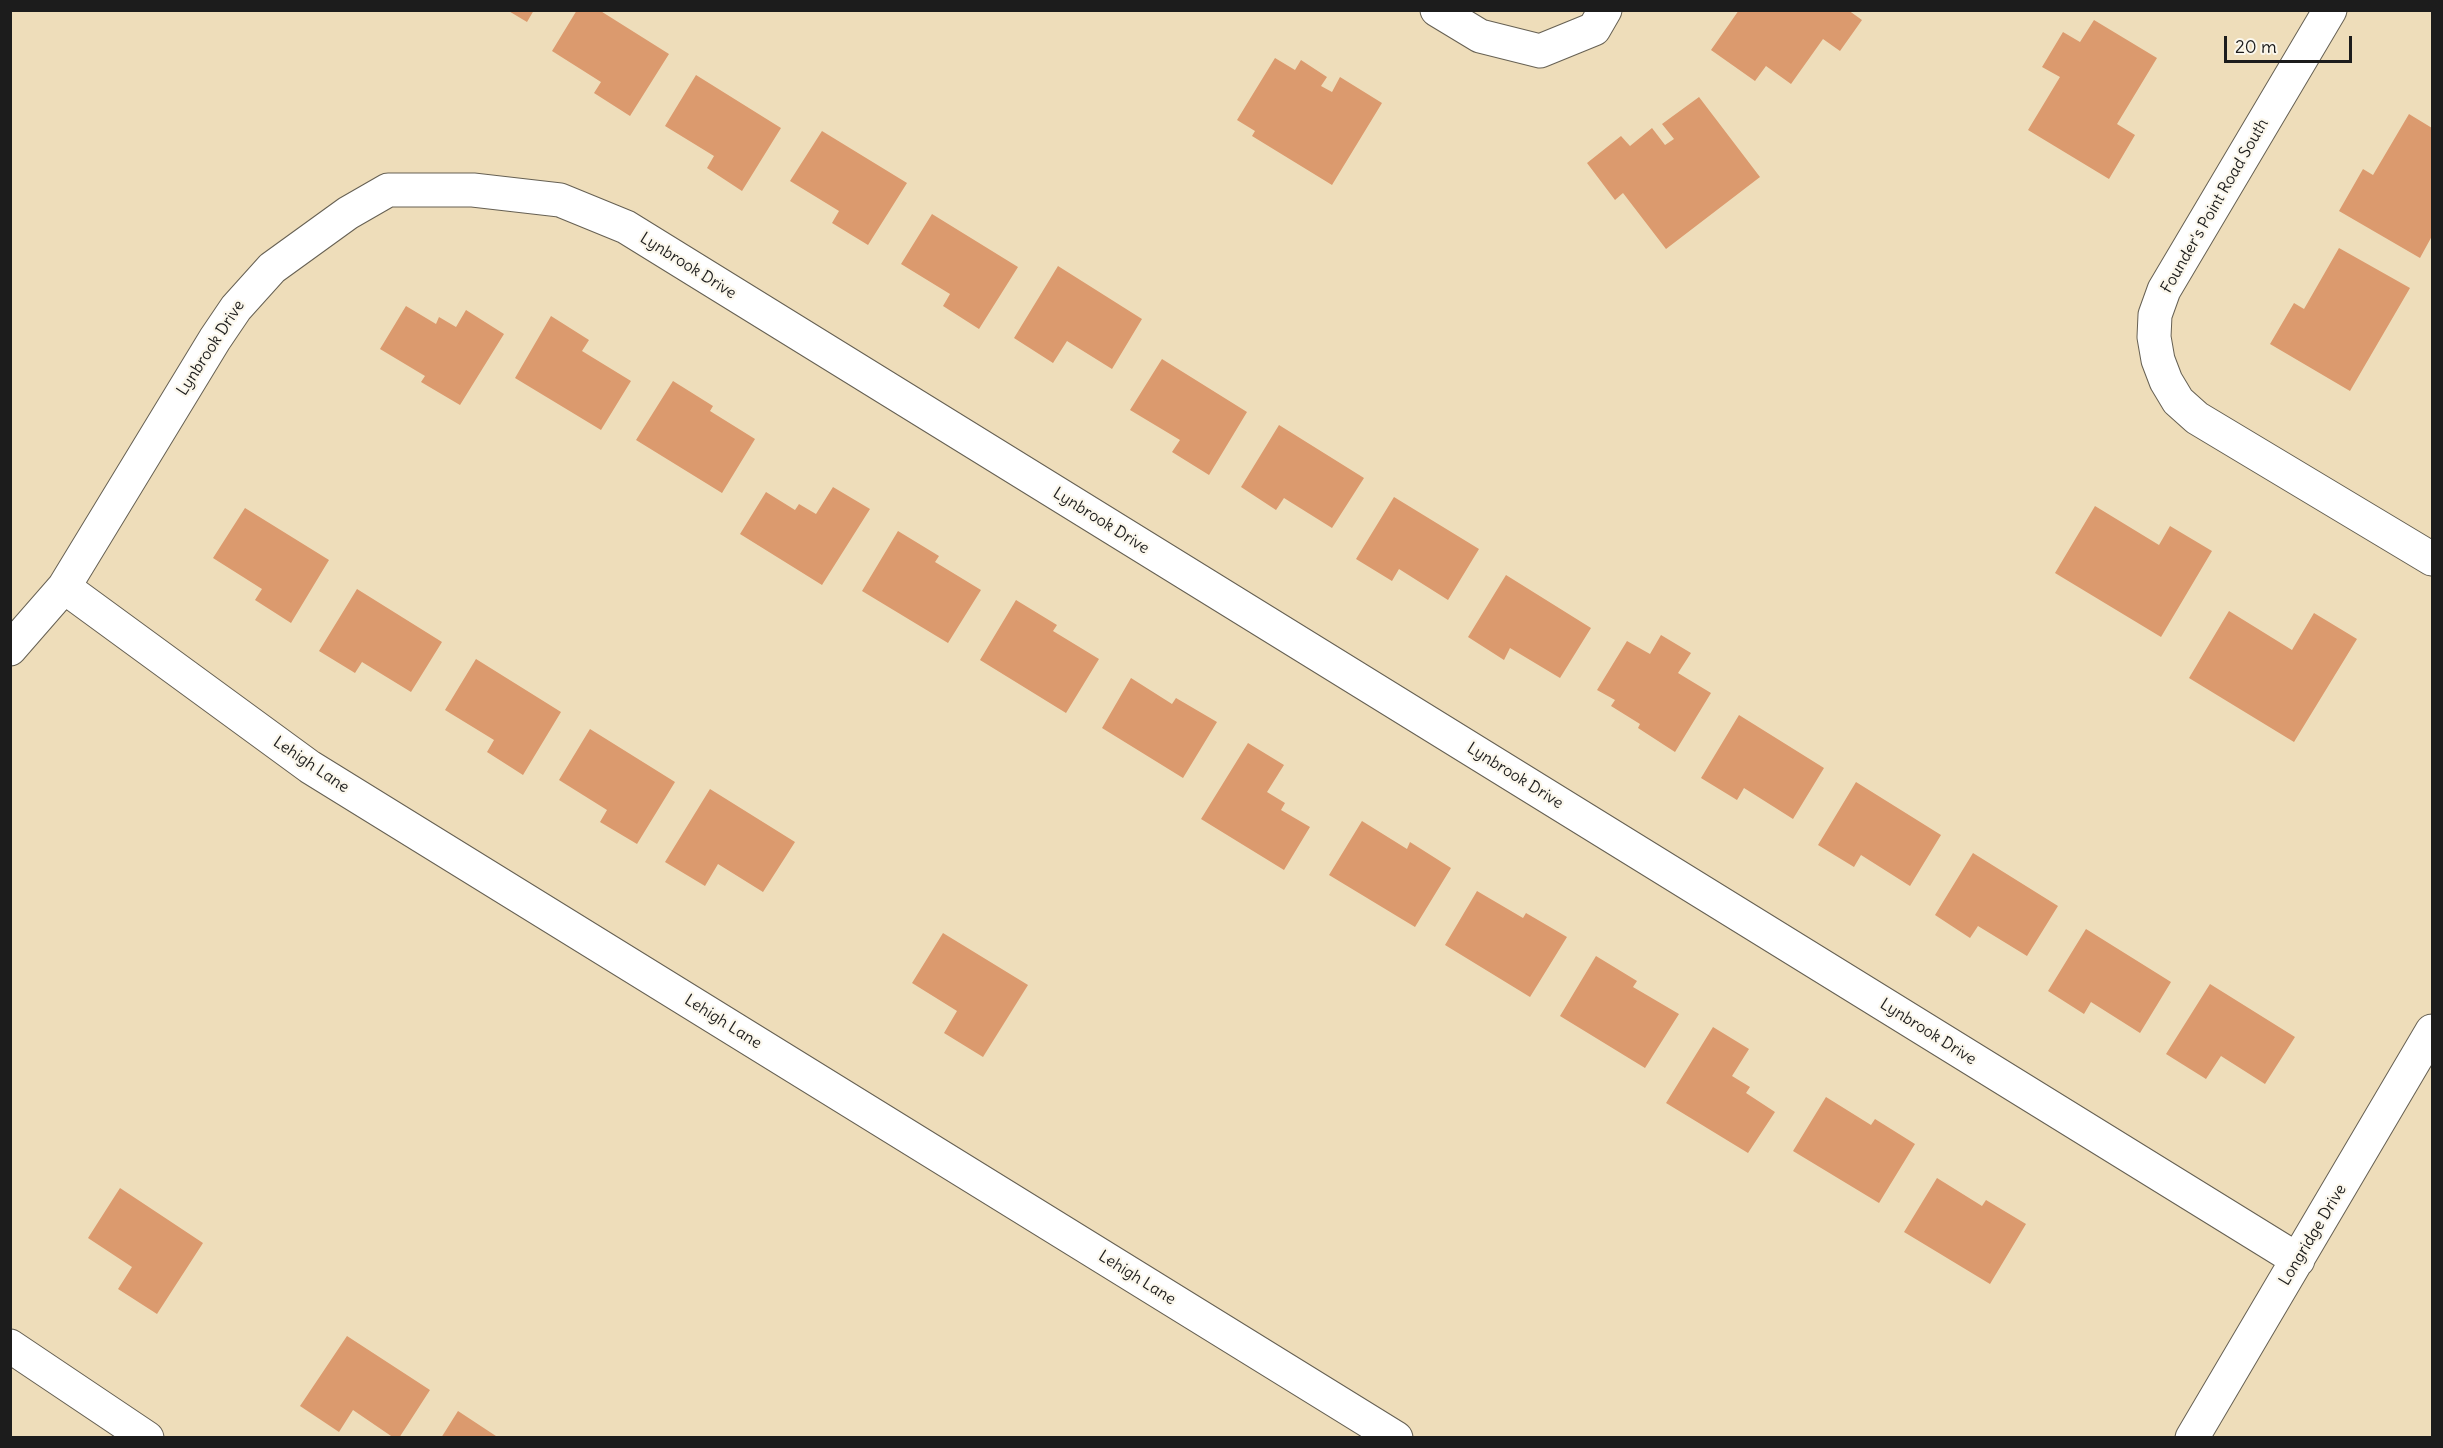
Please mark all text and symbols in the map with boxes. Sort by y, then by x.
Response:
scale bar [2227,24,2354,62]
text: 20 m [2235,35,2277,58]
street label: Founder's Point Road South [2157,115,2273,297]
street label: Lynbrook Drive [636,229,740,303]
street label: Lynbrook Drive [173,297,249,399]
street label: Lynbrook Drive [1049,484,1153,558]
street label: Lehigh Lane [269,733,353,797]
street label: Lynbrook Drive [1463,739,1567,813]
street label: Lehigh Lane [681,991,765,1053]
street label: Lynbrook Drive [1876,995,1980,1069]
street label: Longridge Drive [2275,1181,2351,1289]
street label: Lehigh Lane [1095,1247,1179,1309]

